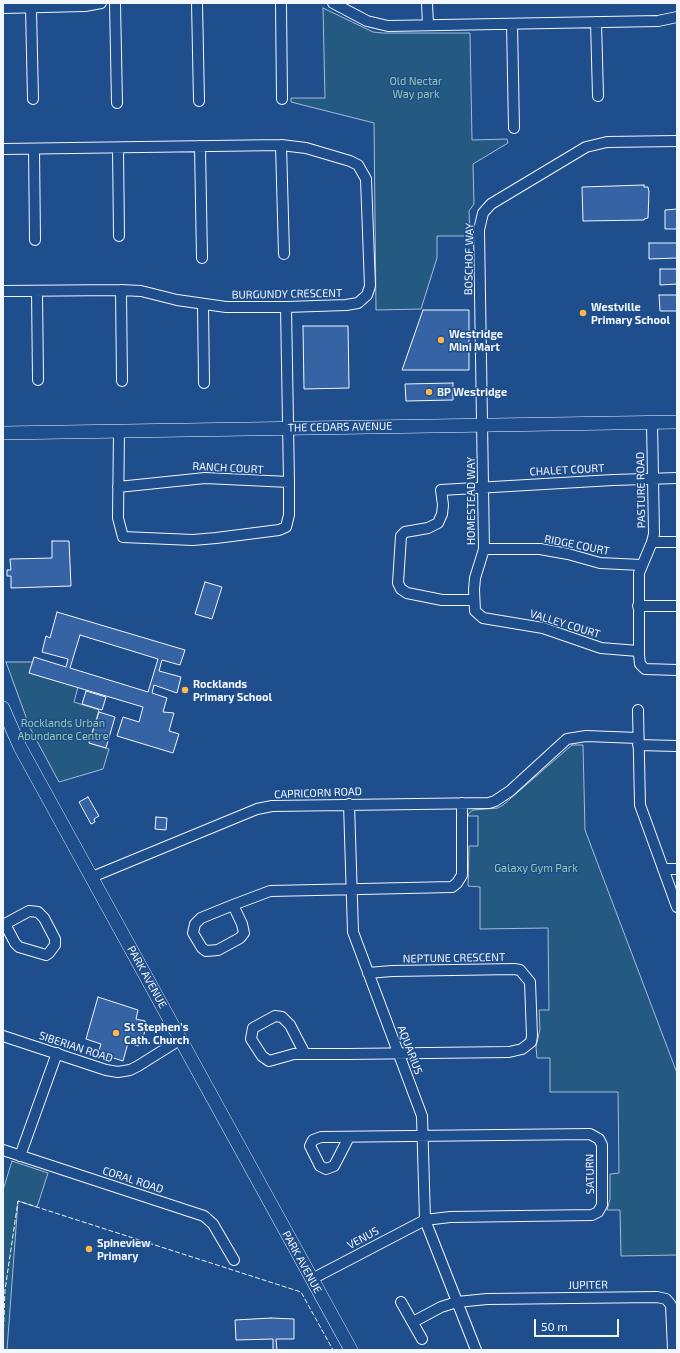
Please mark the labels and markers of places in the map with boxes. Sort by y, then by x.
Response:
place label: Westville Primary School [591,300,670,326]
marker: Westville Primary School [578,308,588,318]
place label: Westridge Mini Mart [449,327,503,353]
marker: Westridge Mini Mart [436,335,446,345]
place label: BP Westridge [437,385,507,399]
marker: BP Westridge [424,387,434,397]
place label: Rocklands Primary School [193,677,272,703]
marker: Rocklands Primary School [180,685,190,695]
place label: St Stephen's Cath. Church [124,1020,189,1046]
marker: St Stephen's Cath. Church [111,1028,121,1038]
place label: Spineview Primary [97,1236,151,1262]
marker: Spineview Primary [84,1244,94,1254]

